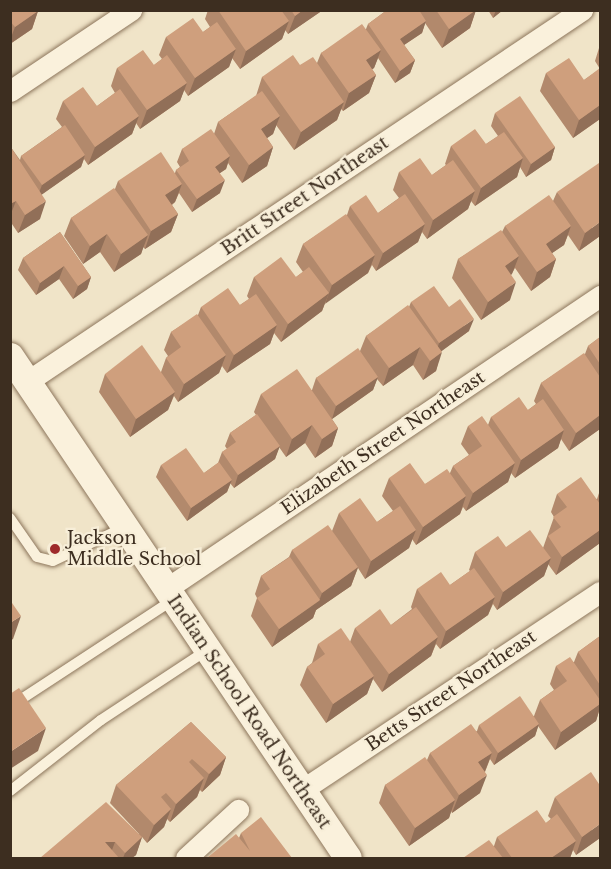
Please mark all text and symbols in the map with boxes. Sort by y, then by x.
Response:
street label: Britt Street Northeast [217,132,393,260]
street label: Elizabeth Street Northeast [277,367,489,519]
place label: Jackson Middle School [67,528,201,570]
marker: Jackson Middle School [48,542,62,556]
street label: Indian School Road Northeast [162,591,336,833]
street label: Betts Street Northeast [362,626,540,756]

